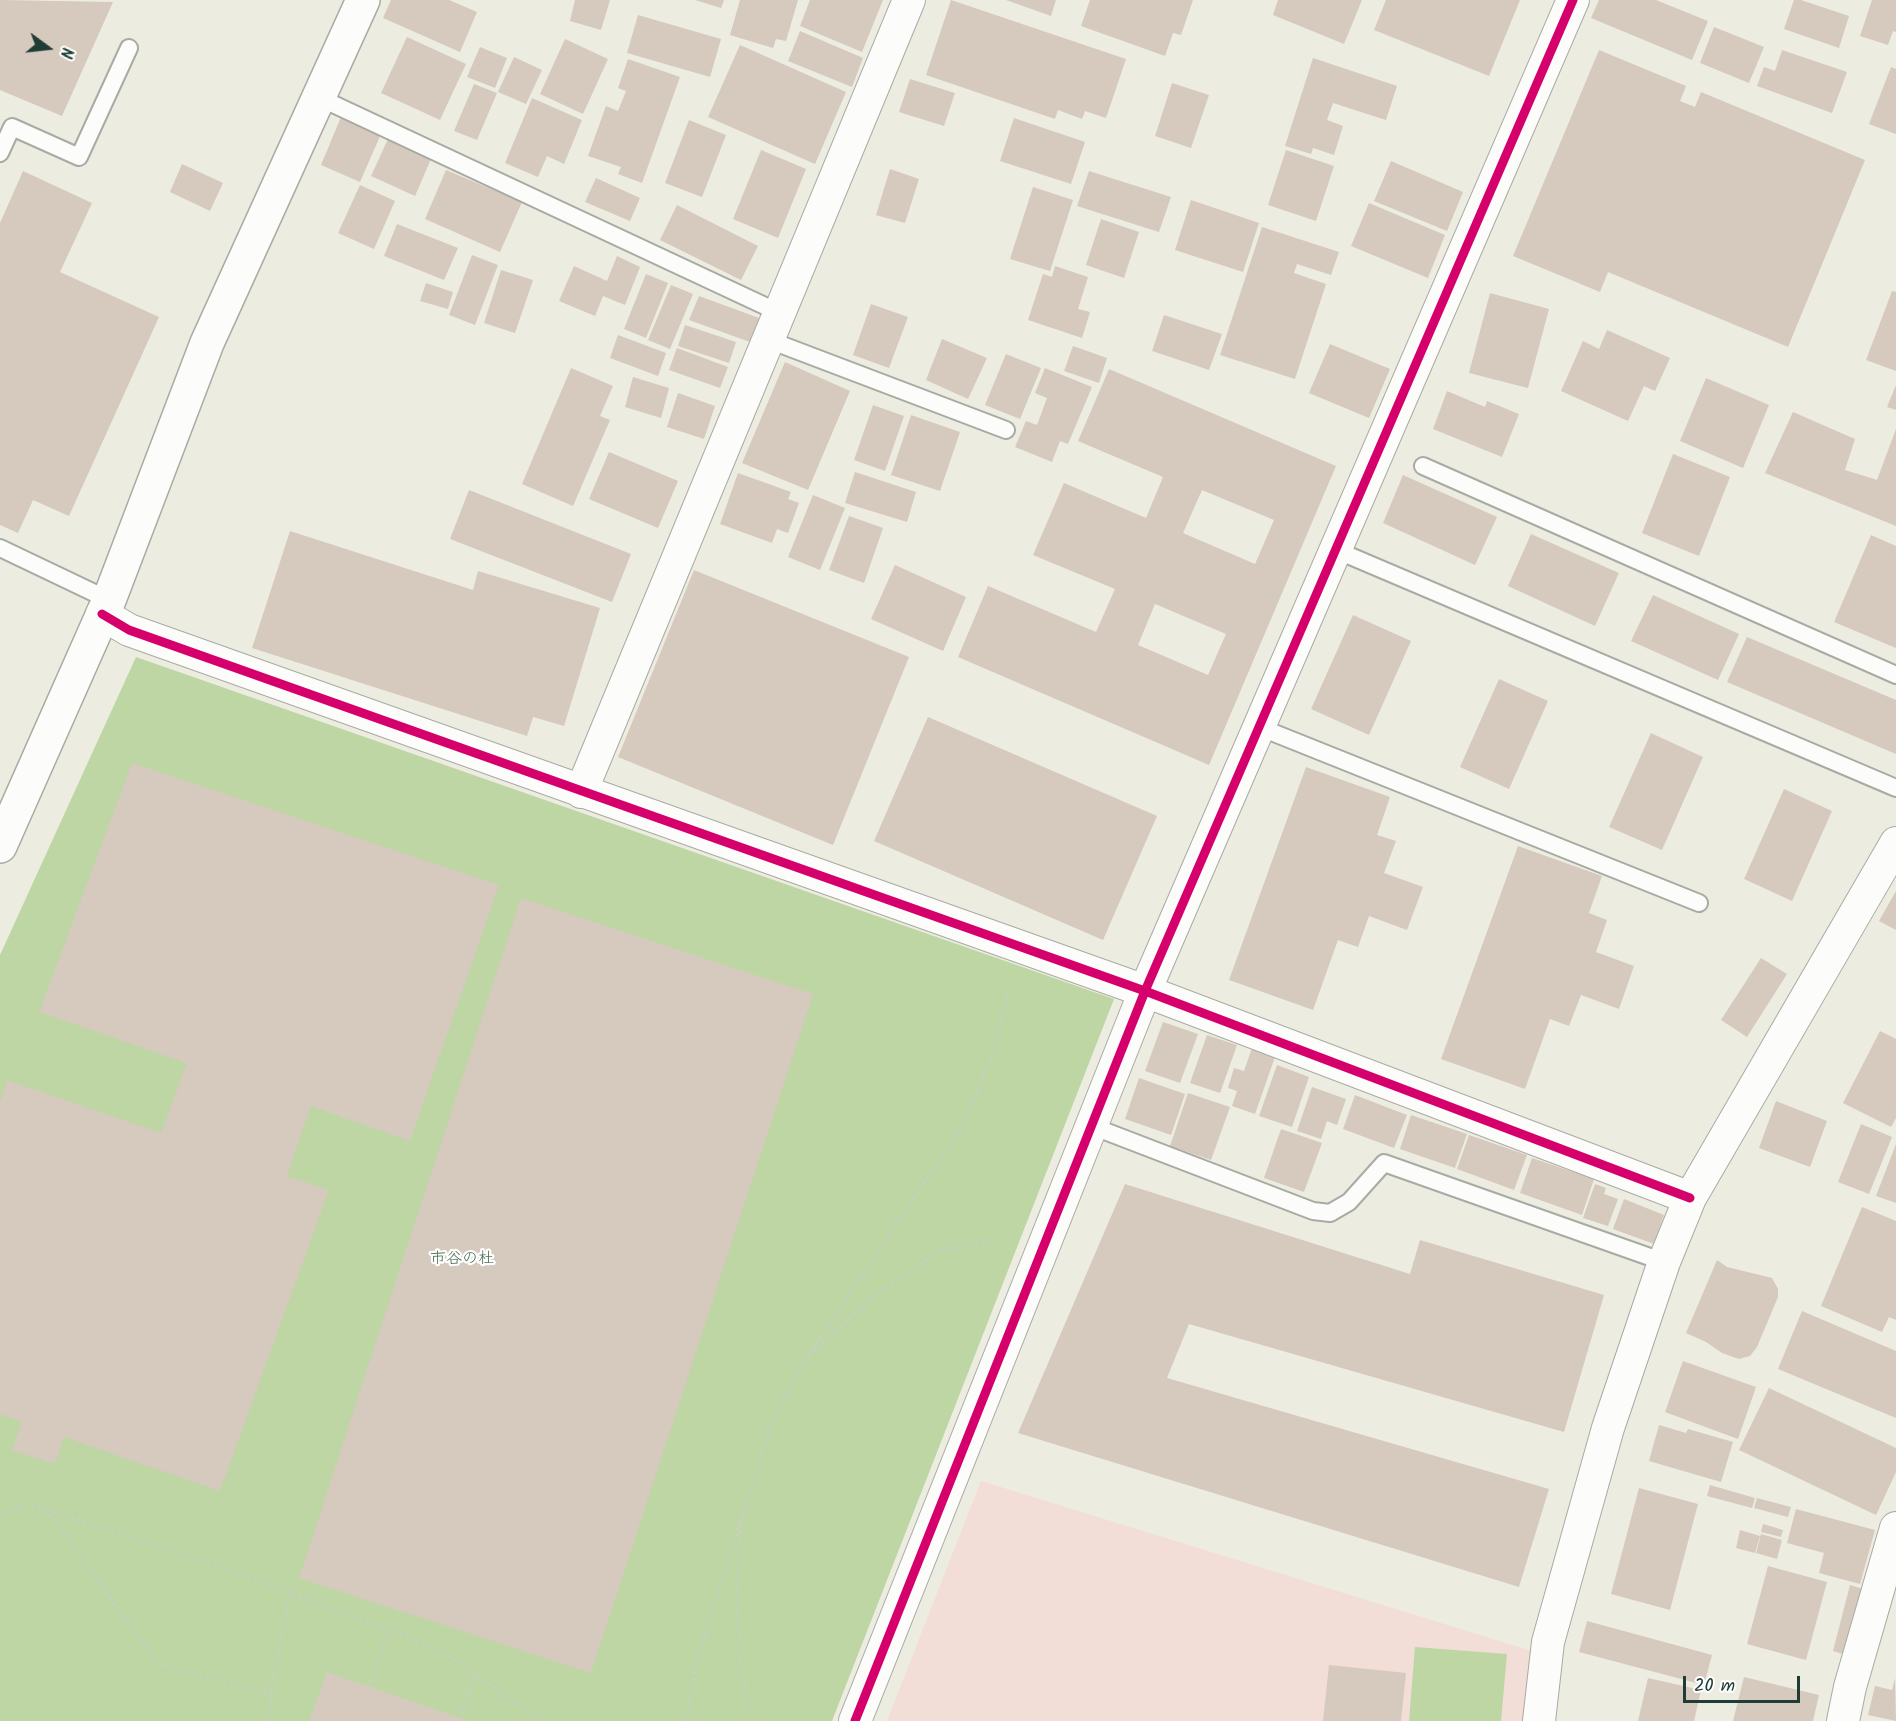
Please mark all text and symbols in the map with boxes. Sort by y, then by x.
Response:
north arrow [18,18,78,78]
text: N [52,45,79,61]
park label: 市谷の杜 [430,1250,494,1270]
scale bar [1686,1664,1803,1702]
text: 20 m [1694,1672,1735,1701]

